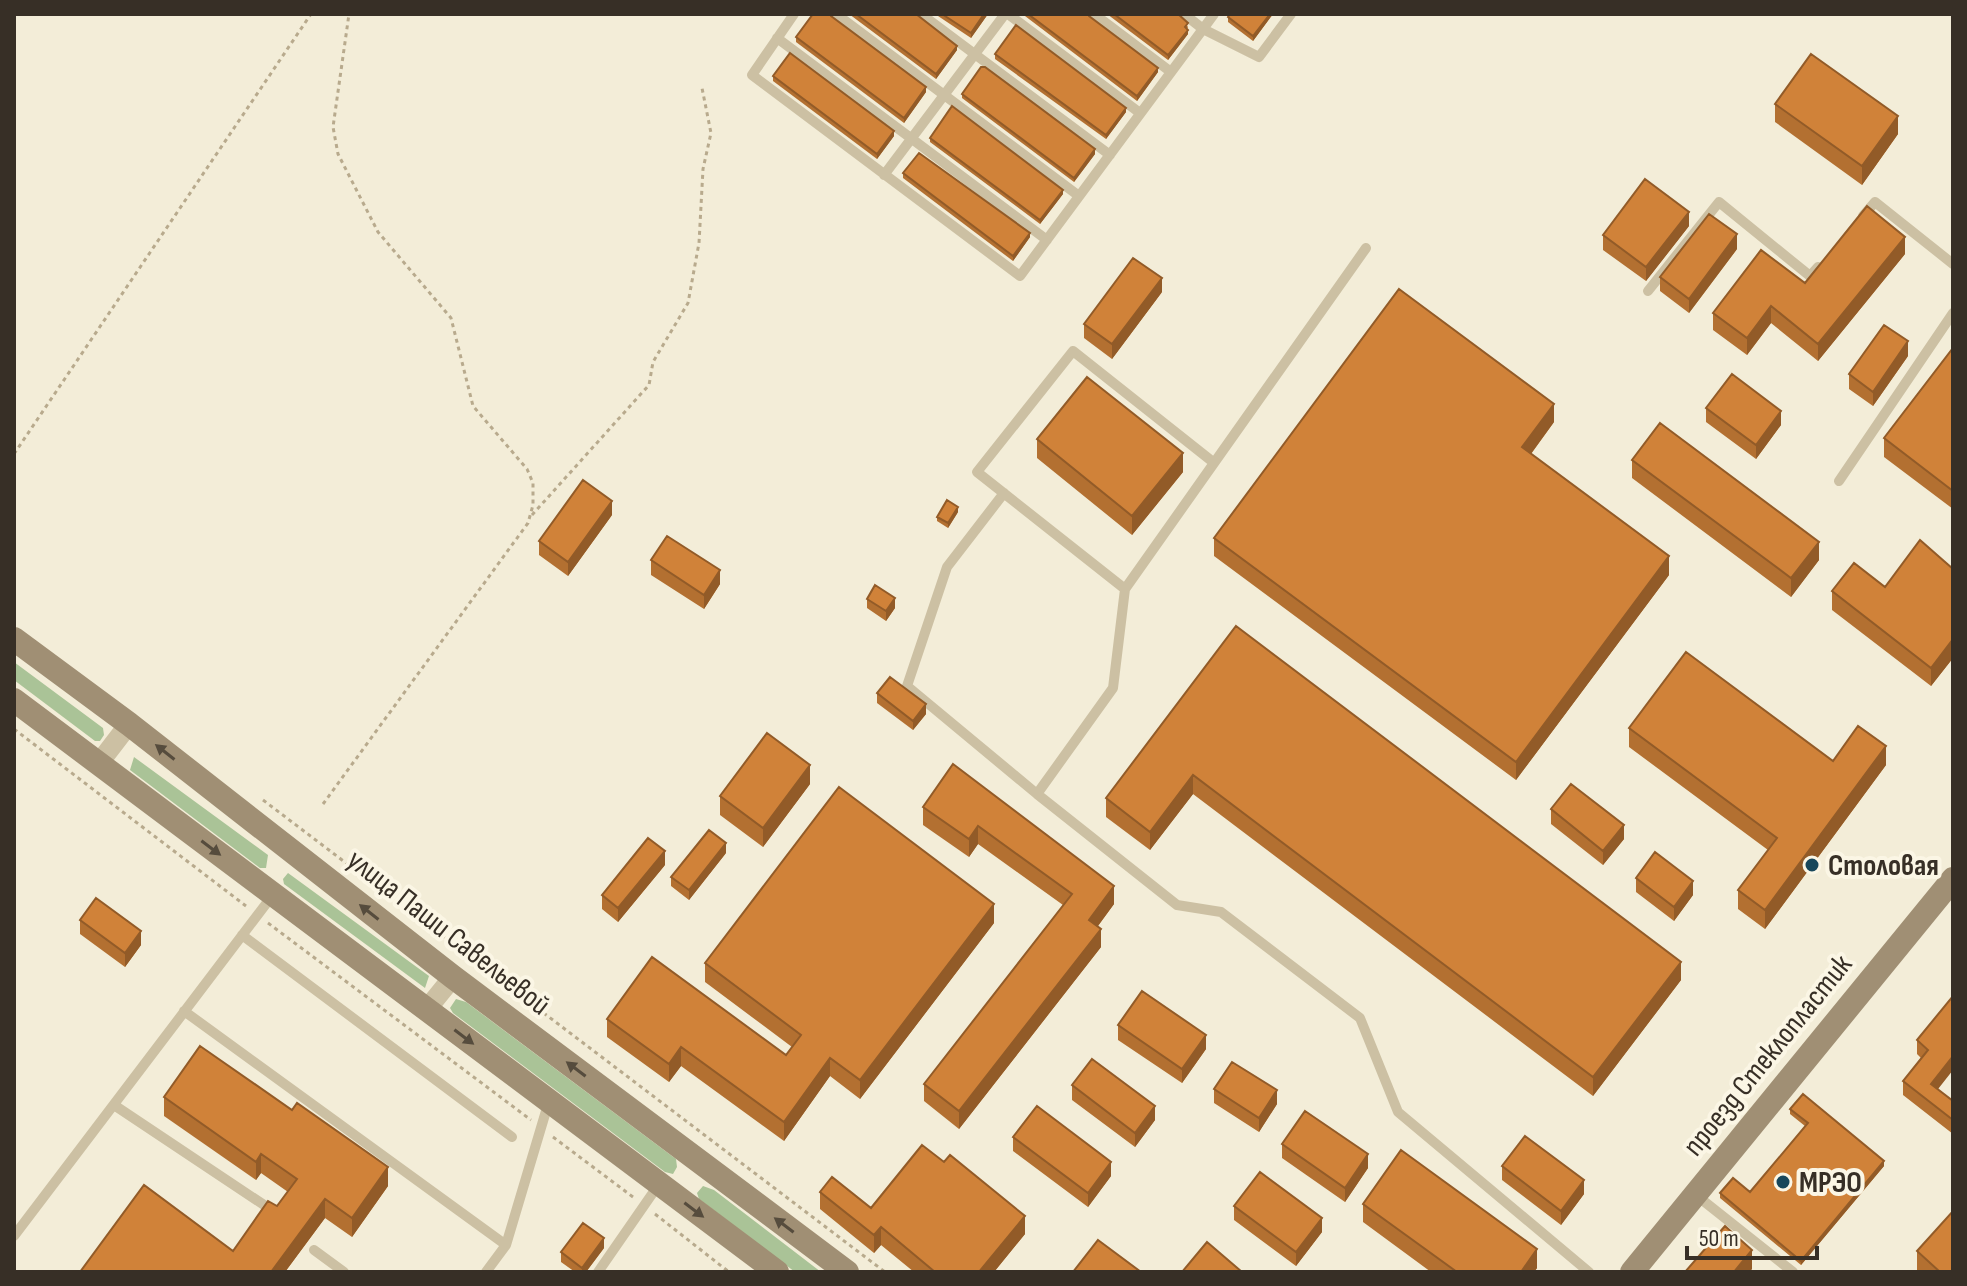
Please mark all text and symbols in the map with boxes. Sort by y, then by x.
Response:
one-way arrow [155,744,175,760]
one-way arrow [201,839,221,855]
street label: улица Паши Савельевой [340,842,557,1023]
place label: Столовая [1828,848,1939,884]
marker: Столовая [1803,856,1821,874]
one-way arrow [359,904,379,920]
street label: проезд Стеклопластик [1676,947,1860,1164]
one-way arrow [453,1029,474,1045]
one-way arrow [566,1062,586,1078]
place label: МРЭО [1799,1165,1862,1201]
marker: МРЭО [1774,1173,1792,1191]
one-way arrow [683,1202,705,1218]
scale bar [1687,1210,1817,1260]
one-way arrow [774,1218,794,1234]
text: 50 m [1699,1224,1739,1253]

